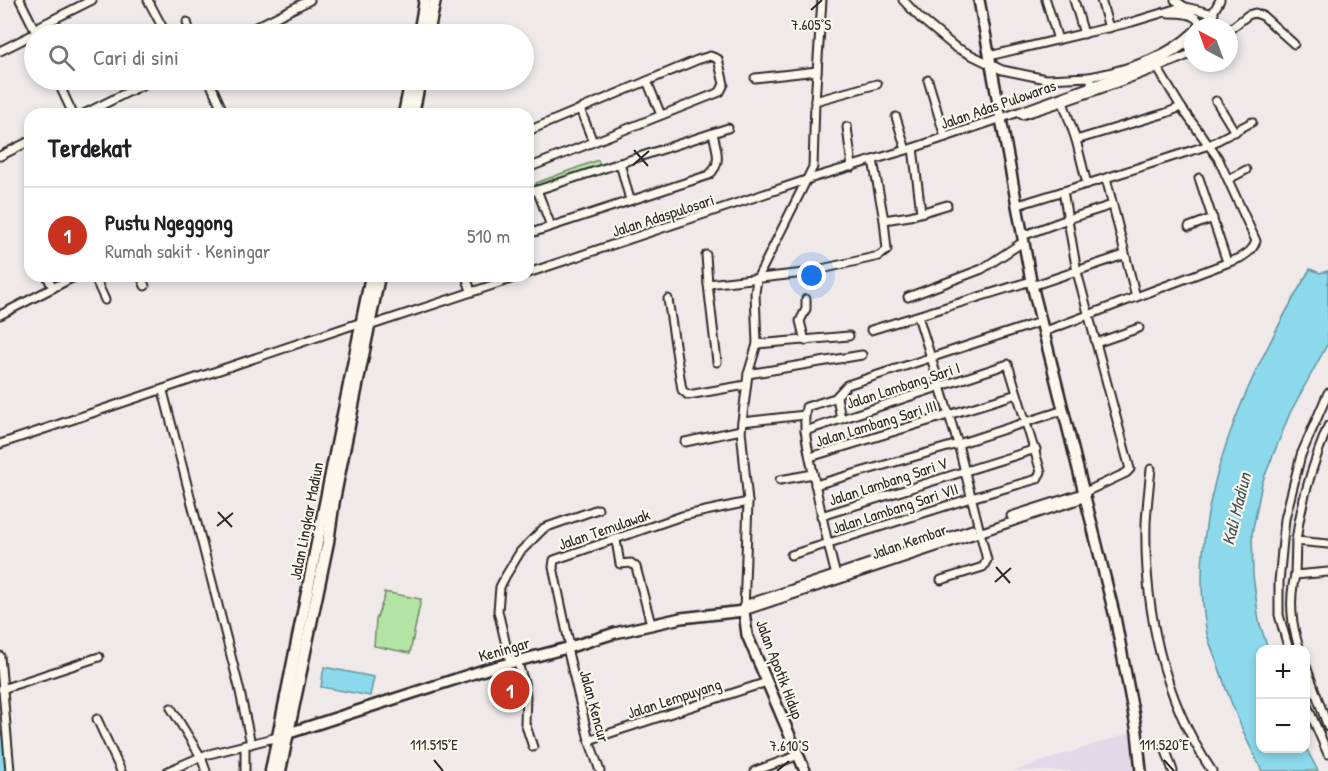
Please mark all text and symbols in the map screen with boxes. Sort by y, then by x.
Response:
text: 7.605°S [791,14,831,35]
north arrow [1184,18,1238,72]
search box [24,24,534,90]
icon: search [45,41,78,74]
text: Cari di sini [93,42,179,72]
street label: Jalan Adas Pulowaras [937,74,1059,134]
text: Terdekat [48,130,131,165]
street label: Jalan Adaspulosari [609,188,717,242]
text: Pustu Ngeggong [105,207,233,237]
text: 1 [64,222,71,249]
text: 510 m [467,222,510,249]
text: Rumah sakit · Keningar [105,237,270,264]
your location [797,261,826,290]
street label: Jalan Lambang Sari I [843,356,963,414]
street label: Jalan Lambang Sari III [813,394,939,452]
street label: Jalan Lambang Sari V [826,451,950,511]
street label: Jalan Lingkar Madiun [284,460,328,582]
water label: Kali Madiun [1215,468,1257,548]
street label: Jalan Lambang Sari VII [829,477,961,539]
street label: Jalan Temulawak [555,503,653,555]
street label: Jalan Kembar [868,518,950,564]
street label: Jalan Apotik Hidup [751,616,809,722]
street label: Keningar [476,631,532,667]
map controls [1256,645,1310,753]
button: + [1256,645,1310,699]
street label: Jalan Kencur [575,667,615,745]
pin: 1 [490,668,530,712]
street label: Jalan Lempuyang [624,672,724,724]
button: − [1256,699,1310,753]
text: 111.515°E [410,734,458,755]
text: 111.520°E [1139,734,1189,755]
text: 7.610°S [769,735,809,756]

